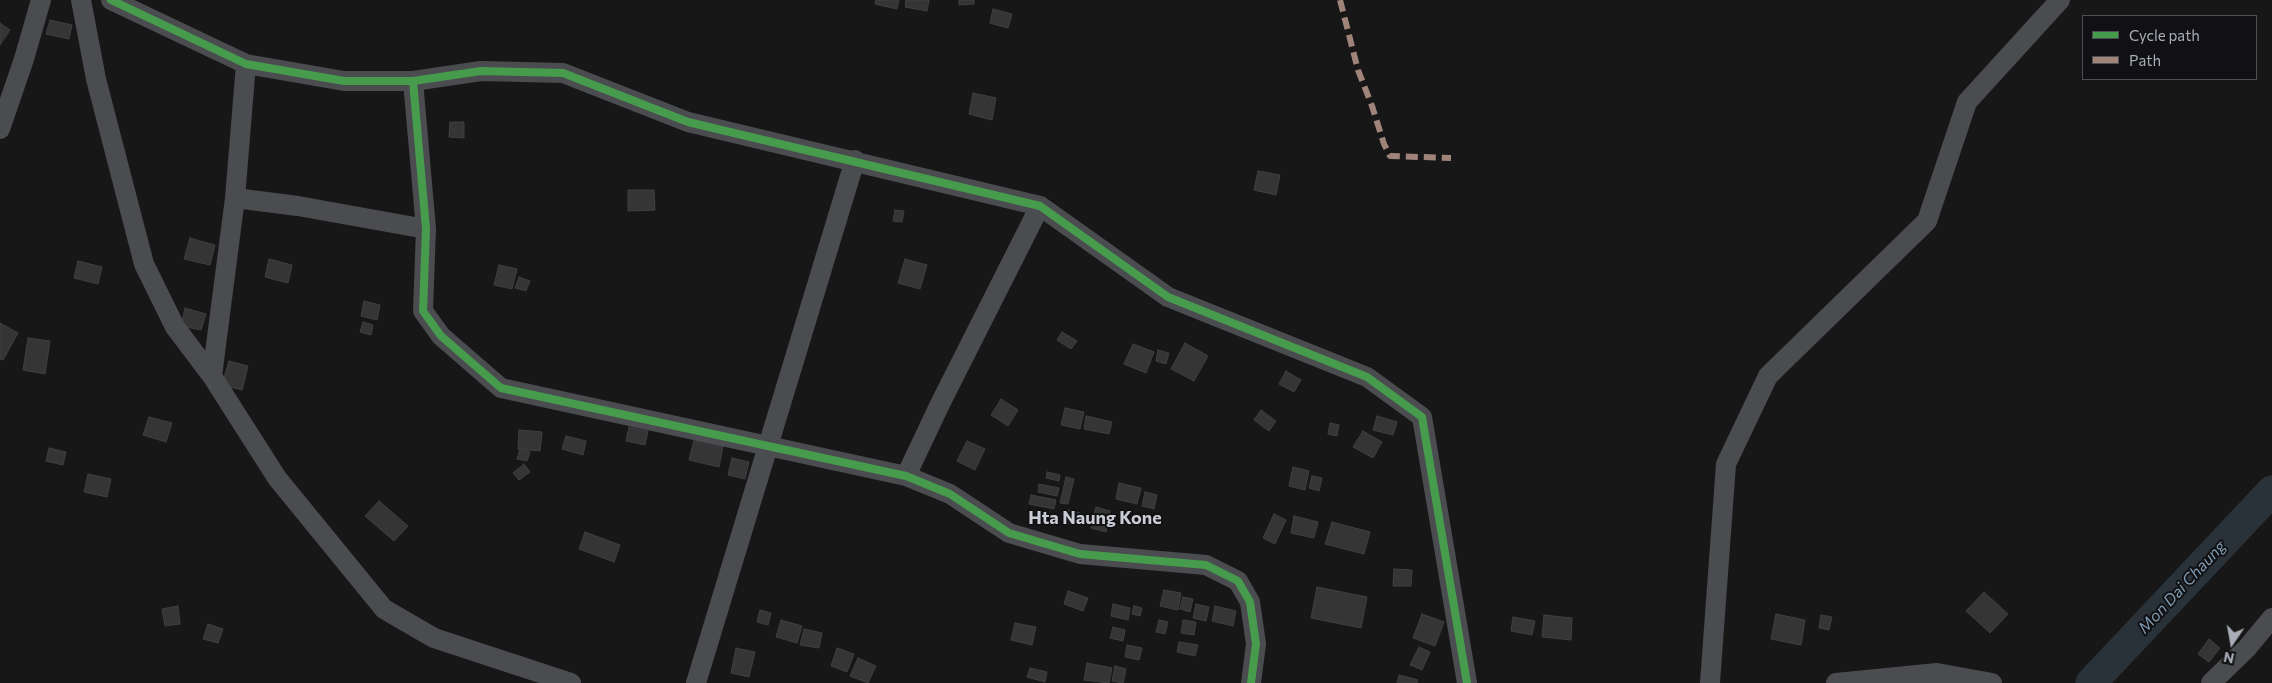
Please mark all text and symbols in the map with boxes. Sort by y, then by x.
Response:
legend [2082,15,2257,80]
text: Cycle path [2129,26,2200,44]
text: Path [2129,51,2161,69]
district label: Hta Naung Kone [1028,507,1162,529]
water label: Mon Dai Chaung [2134,537,2230,637]
north arrow [2207,618,2257,668]
text: N [2222,649,2236,668]

